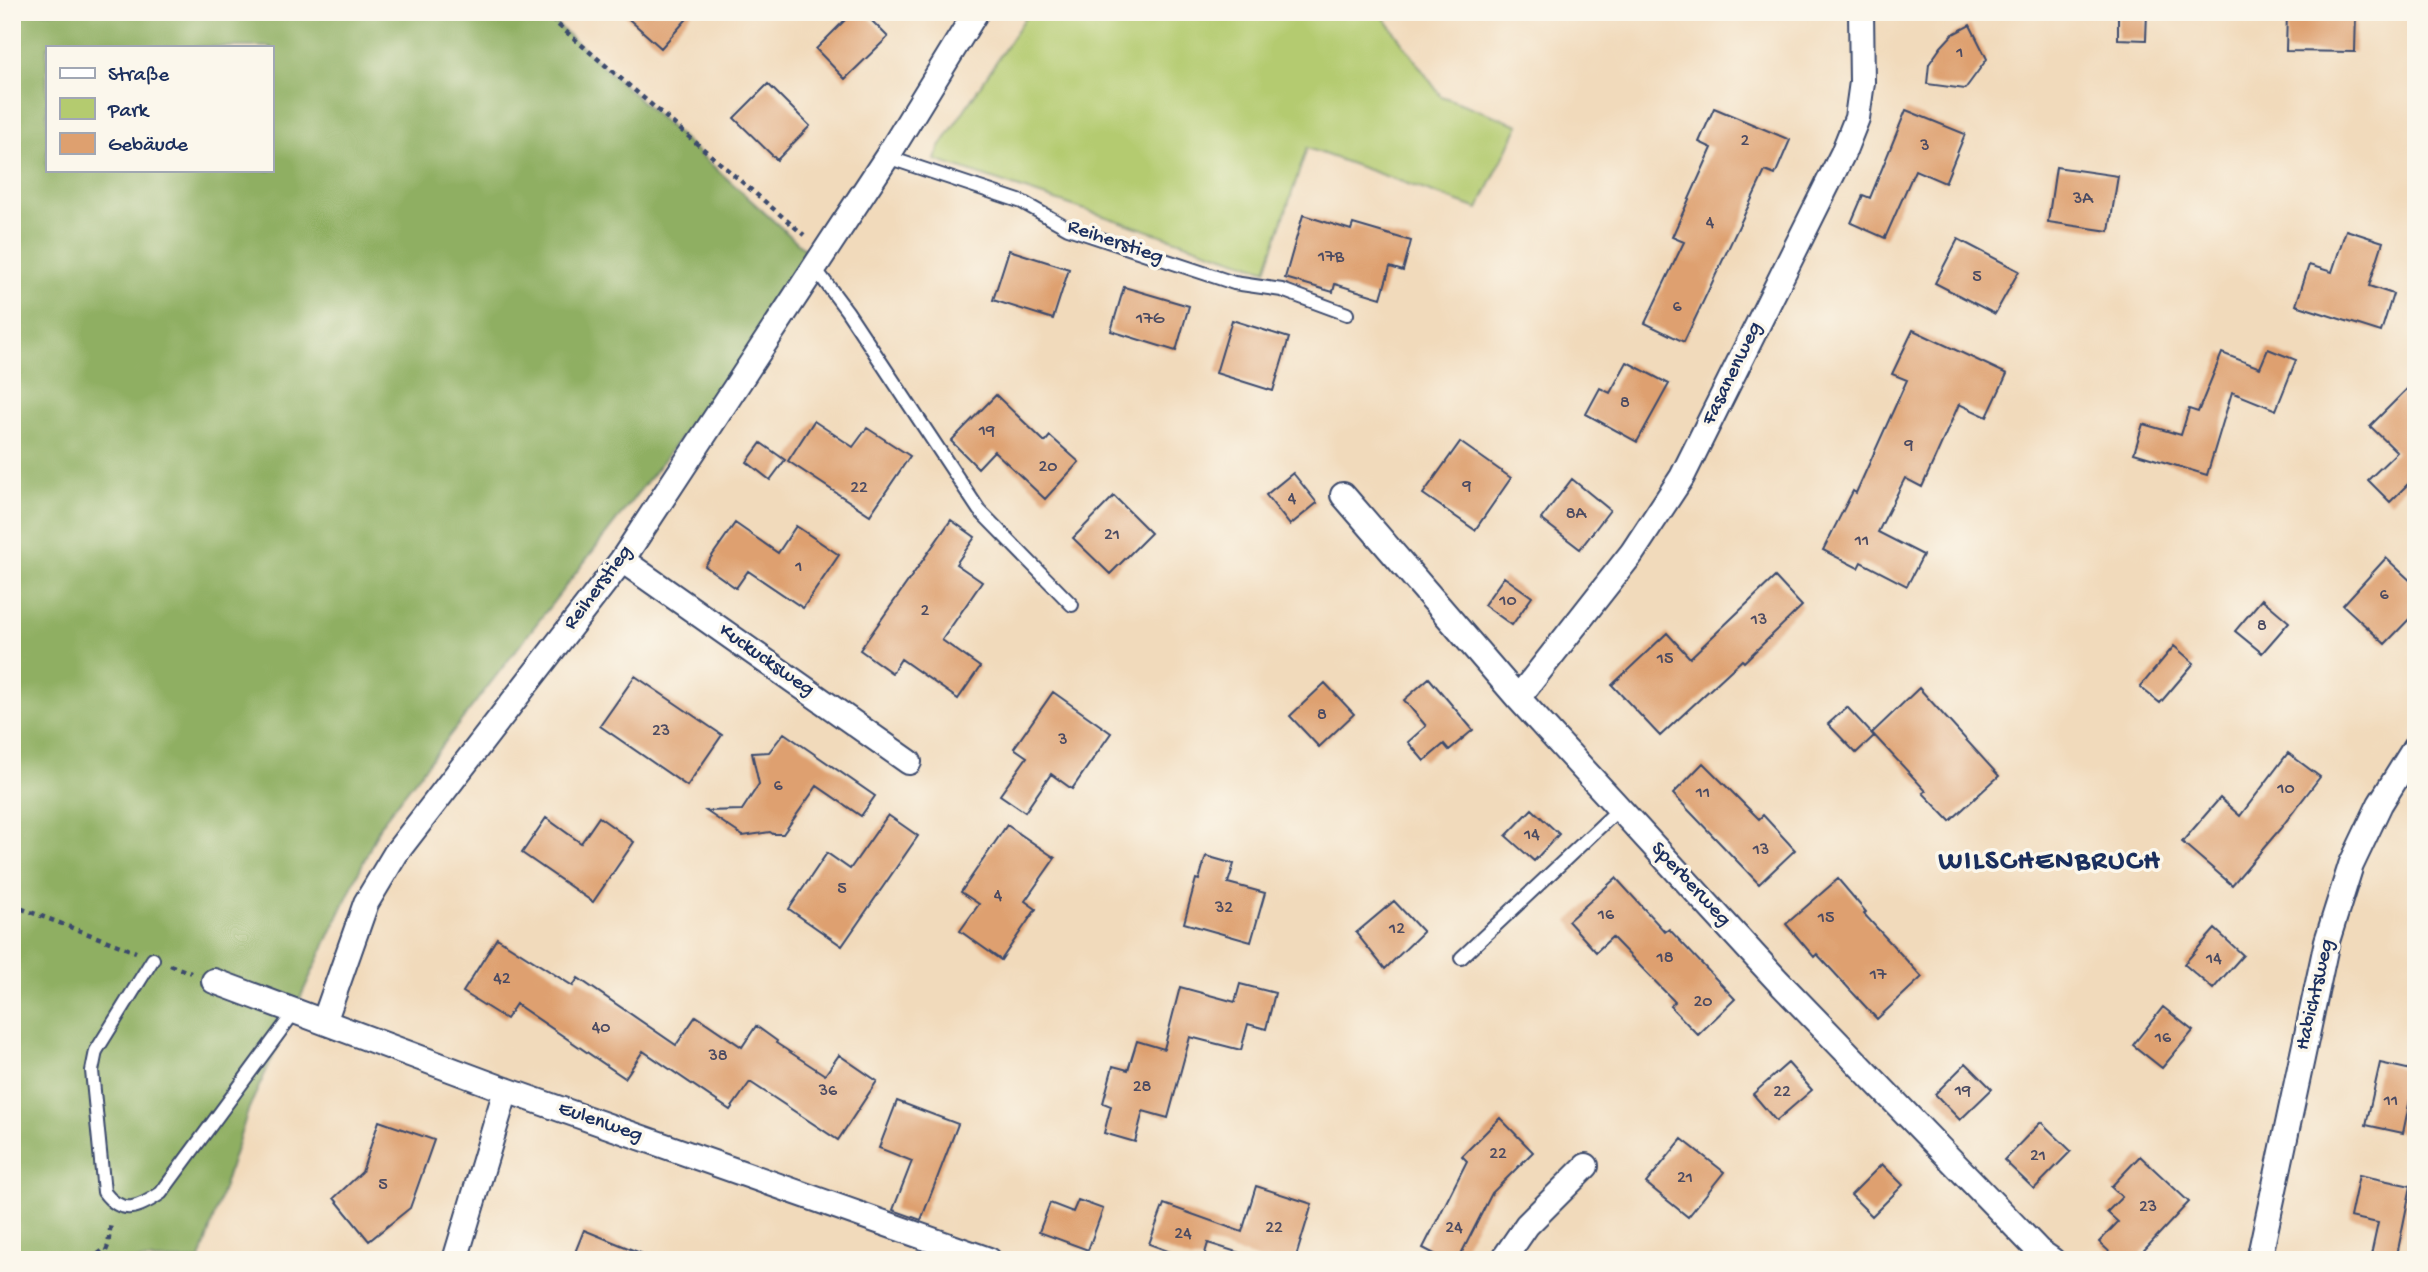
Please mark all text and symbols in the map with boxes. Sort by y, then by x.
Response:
house number: 1 [1955,43,1964,64]
legend [46,46,273,172]
text: Straße [108,64,170,89]
text: Park [107,100,151,125]
house number: 2 [1741,131,1750,152]
text: Gebäude [108,134,189,159]
house number: 3 [1919,136,1930,157]
house number: 3A [2072,189,2094,210]
house number: 4 [1706,213,1715,234]
street label: Reiherstieg [1064,215,1166,271]
house number: 17B [1317,247,1345,268]
house number: 5 [1972,267,1982,288]
house number: 6 [1672,297,1682,318]
house number: 17G [1135,309,1165,330]
street label: Fasanenweg [1697,318,1769,431]
house number: 8 [1620,393,1630,414]
house number: 19 [978,421,995,442]
house number: 9 [1903,435,1914,456]
house number: 20 [1038,457,1058,478]
house number: 9 [1461,476,1472,497]
house number: 22 [850,478,868,499]
house number: 4 [1288,489,1297,510]
house number: 8A [1566,504,1588,525]
house number: 21 [1104,525,1120,546]
house number: 11 [1854,531,1869,552]
street label: Reiherstieg [559,541,639,635]
house number: 1 [794,557,803,578]
house number: 6 [2379,585,2389,606]
house number: 10 [1498,591,1517,612]
house number: 2 [921,601,930,622]
house number: 13 [1750,610,1767,631]
house number: 8 [2257,616,2267,637]
street label: Kuckucksweg [713,619,819,703]
house number: 15 [1656,649,1673,670]
house number: 8 [1317,705,1327,726]
house number: 23 [652,721,670,742]
house number: 3 [1057,730,1068,751]
house number: 6 [773,776,783,797]
house number: 10 [2276,779,2295,800]
house number: 11 [1695,783,1710,804]
house number: 14 [1523,825,1540,846]
street label: Sperberweg [1644,837,1736,933]
house number: 13 [1752,840,1769,861]
district label: WILSCHENBRUCH [1938,846,2161,879]
house number: 5 [837,879,847,900]
house number: 4 [994,886,1003,907]
house number: 32 [1214,898,1233,919]
house number: 16 [1597,905,1615,926]
house number: 15 [1817,908,1834,929]
house number: 12 [1388,919,1405,940]
street label: Habichtsweg [2291,937,2341,1053]
house number: 18 [1655,948,1674,969]
house number: 14 [2205,949,2222,970]
house number: 17 [1869,965,1887,986]
house number: 42 [493,969,511,990]
house number: 20 [1693,992,1713,1013]
house number: 40 [592,1018,610,1039]
house number: 16 [2154,1028,2172,1049]
house number: 38 [707,1046,728,1067]
house number: 28 [1133,1077,1151,1098]
house number: 36 [818,1081,838,1102]
house number: 19 [1954,1081,1971,1102]
house number: 22 [1773,1082,1791,1103]
house number: 11 [2383,1091,2398,1112]
street label: Eulenweg [555,1097,645,1149]
house number: 22 [1489,1144,1507,1165]
house number: 21 [2030,1146,2046,1167]
house number: 21 [1677,1168,1693,1189]
house number: 5 [378,1175,388,1196]
house number: 23 [2139,1197,2157,1218]
house number: 22 [1265,1218,1283,1239]
house number: 24 [1445,1218,1463,1239]
house number: 24 [1174,1224,1192,1245]

